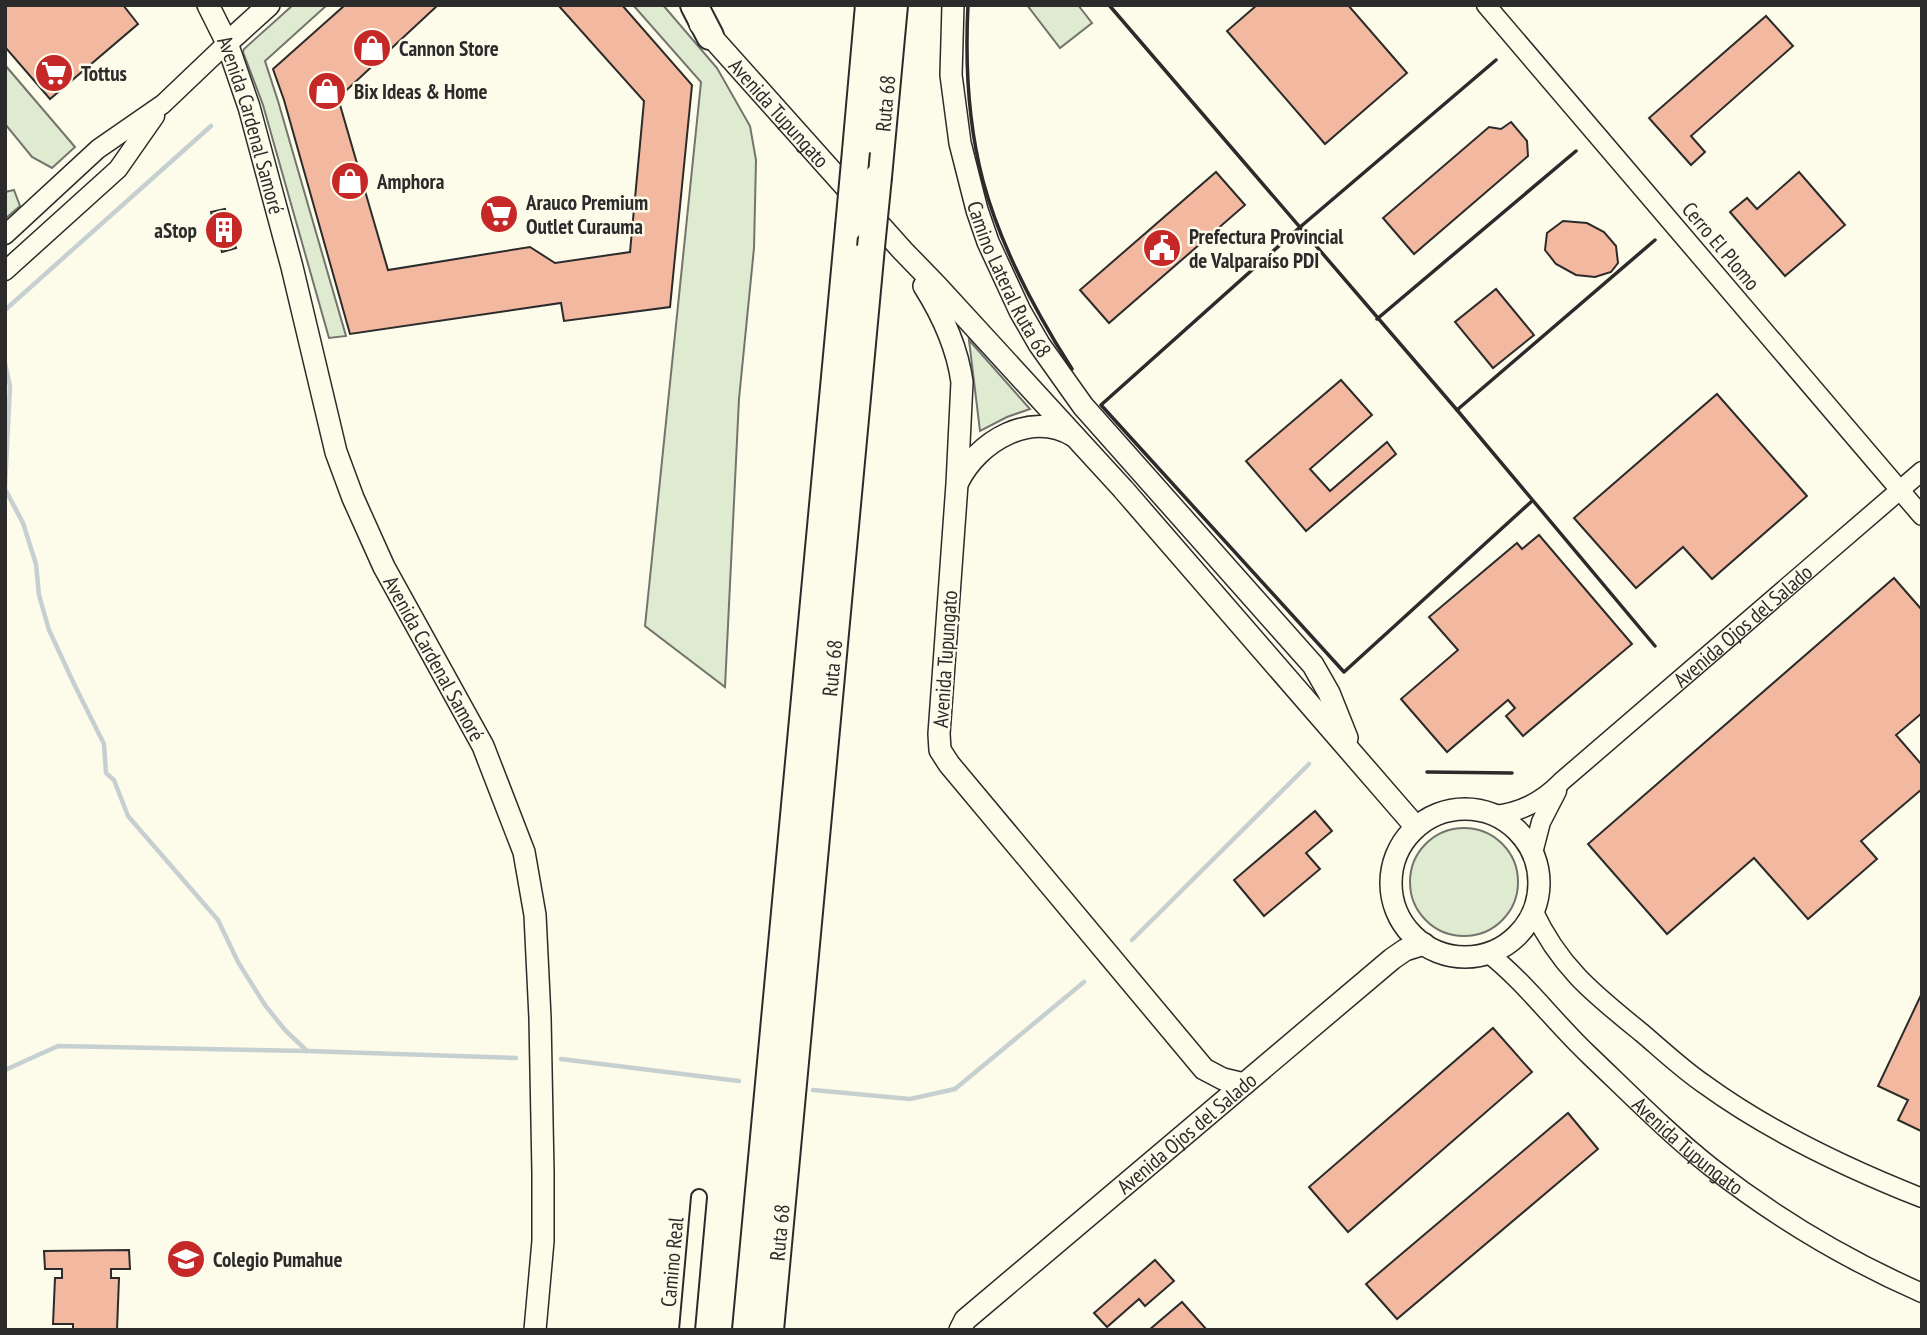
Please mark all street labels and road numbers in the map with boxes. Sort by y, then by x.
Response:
street label: Avenida Cardenal Samoré [212,31,291,217]
street label: Avenida Tupungato [723,52,835,173]
street label: Ruta 68 [869,74,901,133]
street label: Cerro El Plomo [1676,196,1766,296]
street label: Camino Lateral Ruta 68 [962,198,1058,363]
street label: Avenida Ojos del Salado [1668,558,1817,693]
street label: Avenida Cardenal Samoré [378,571,491,746]
street label: Avenida Tupungato [927,589,963,729]
street label: Ruta 68 [816,638,848,697]
street label: Avenida Ojos del Salado [1111,1066,1262,1200]
street label: Avenida Tupungato [1627,1091,1749,1200]
street label: Ruta 68 [763,1203,795,1262]
street label: Camino Real [655,1216,689,1308]

